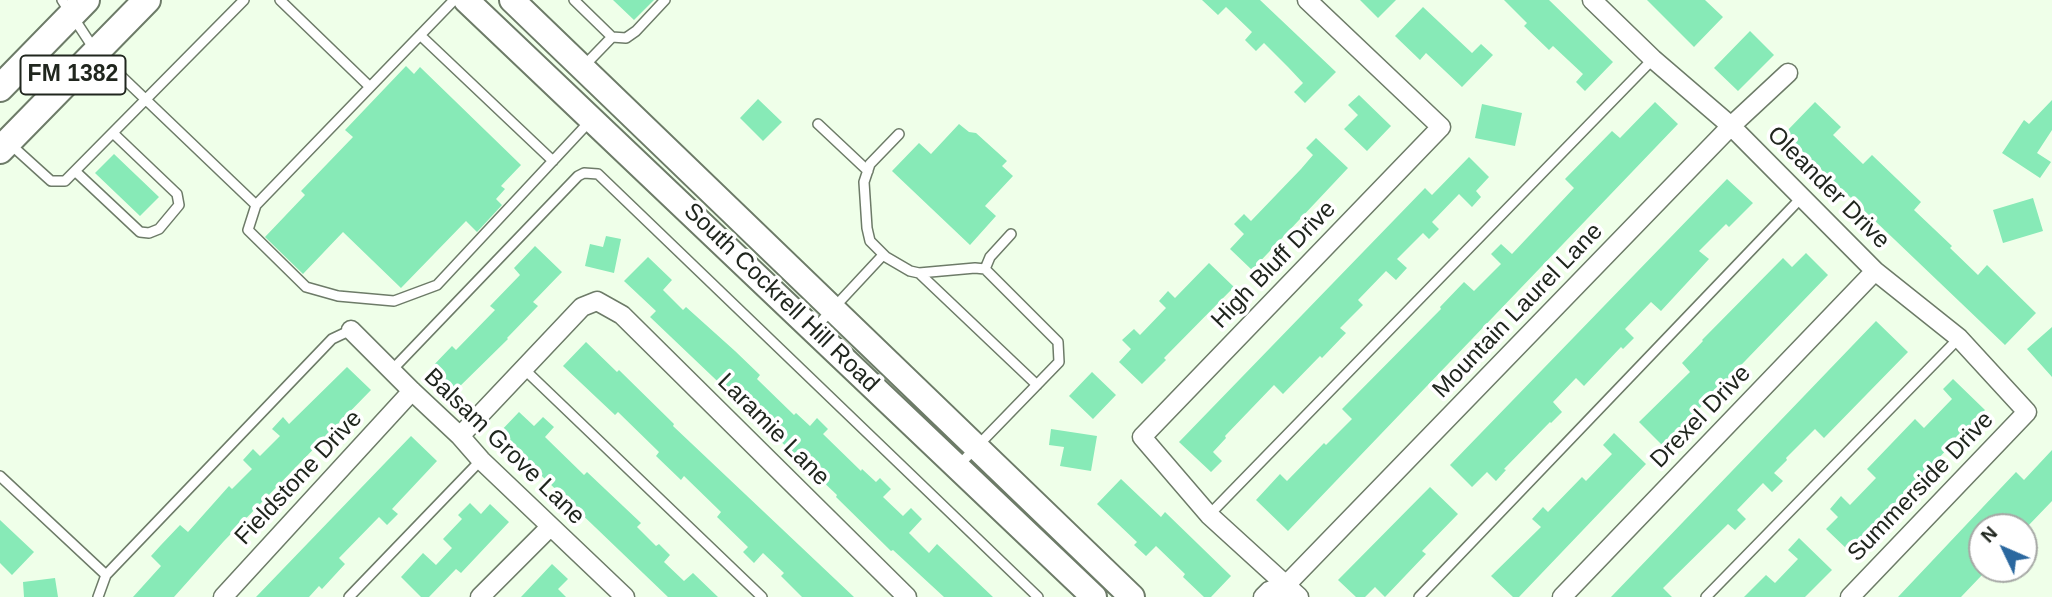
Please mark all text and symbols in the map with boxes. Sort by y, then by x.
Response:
road number: FM 1382 [20,55,126,94]
street label: Oleander Drive [1761,121,1895,255]
street label: High Bluff Drive [1206,195,1342,335]
street label: South Cockrell Hill Road [677,197,885,399]
street label: Mountain Laurel Lane [1427,217,1609,405]
street label: Drexel Drive [1645,360,1757,474]
street label: Balsam Grove Lane [418,363,590,531]
street label: Laramie Lane [711,368,835,492]
street label: Fieldstone Drive [229,405,369,551]
street label: Summerside Drive [1842,406,2000,568]
north arrow [1968,513,2038,583]
text: N [1977,522,2001,547]

